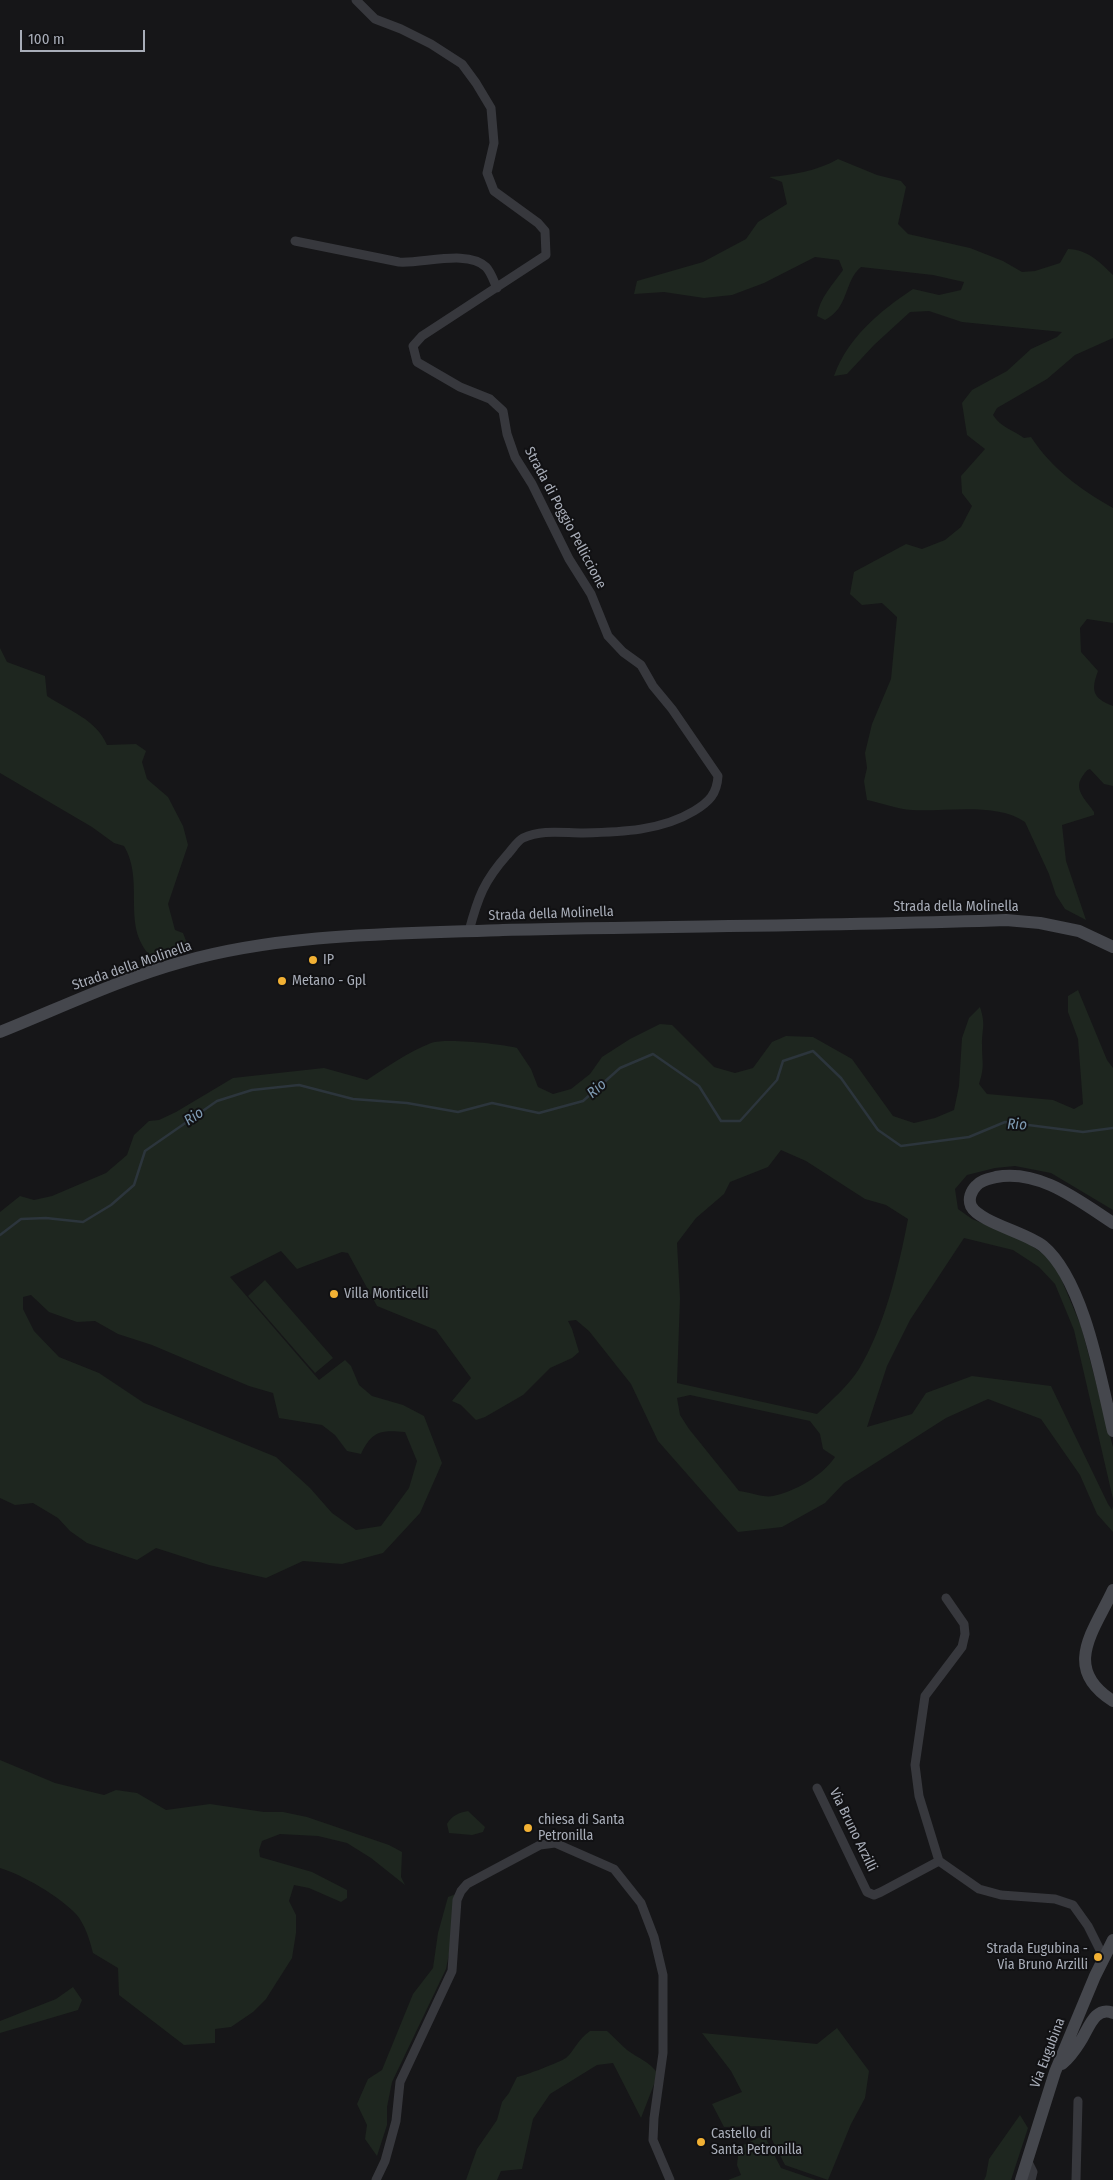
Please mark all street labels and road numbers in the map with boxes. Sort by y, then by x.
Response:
street label: Strada di Poggio Pelliccione [520,444,610,592]
street label: Strada della Molinella [893,899,1019,915]
street label: Strada della Molinella [488,903,614,925]
street label: Strada della Molinella [70,938,194,994]
street label: Via Bruno Arzilli [826,1786,880,1874]
street label: Via Eugubina [1027,2016,1069,2090]

